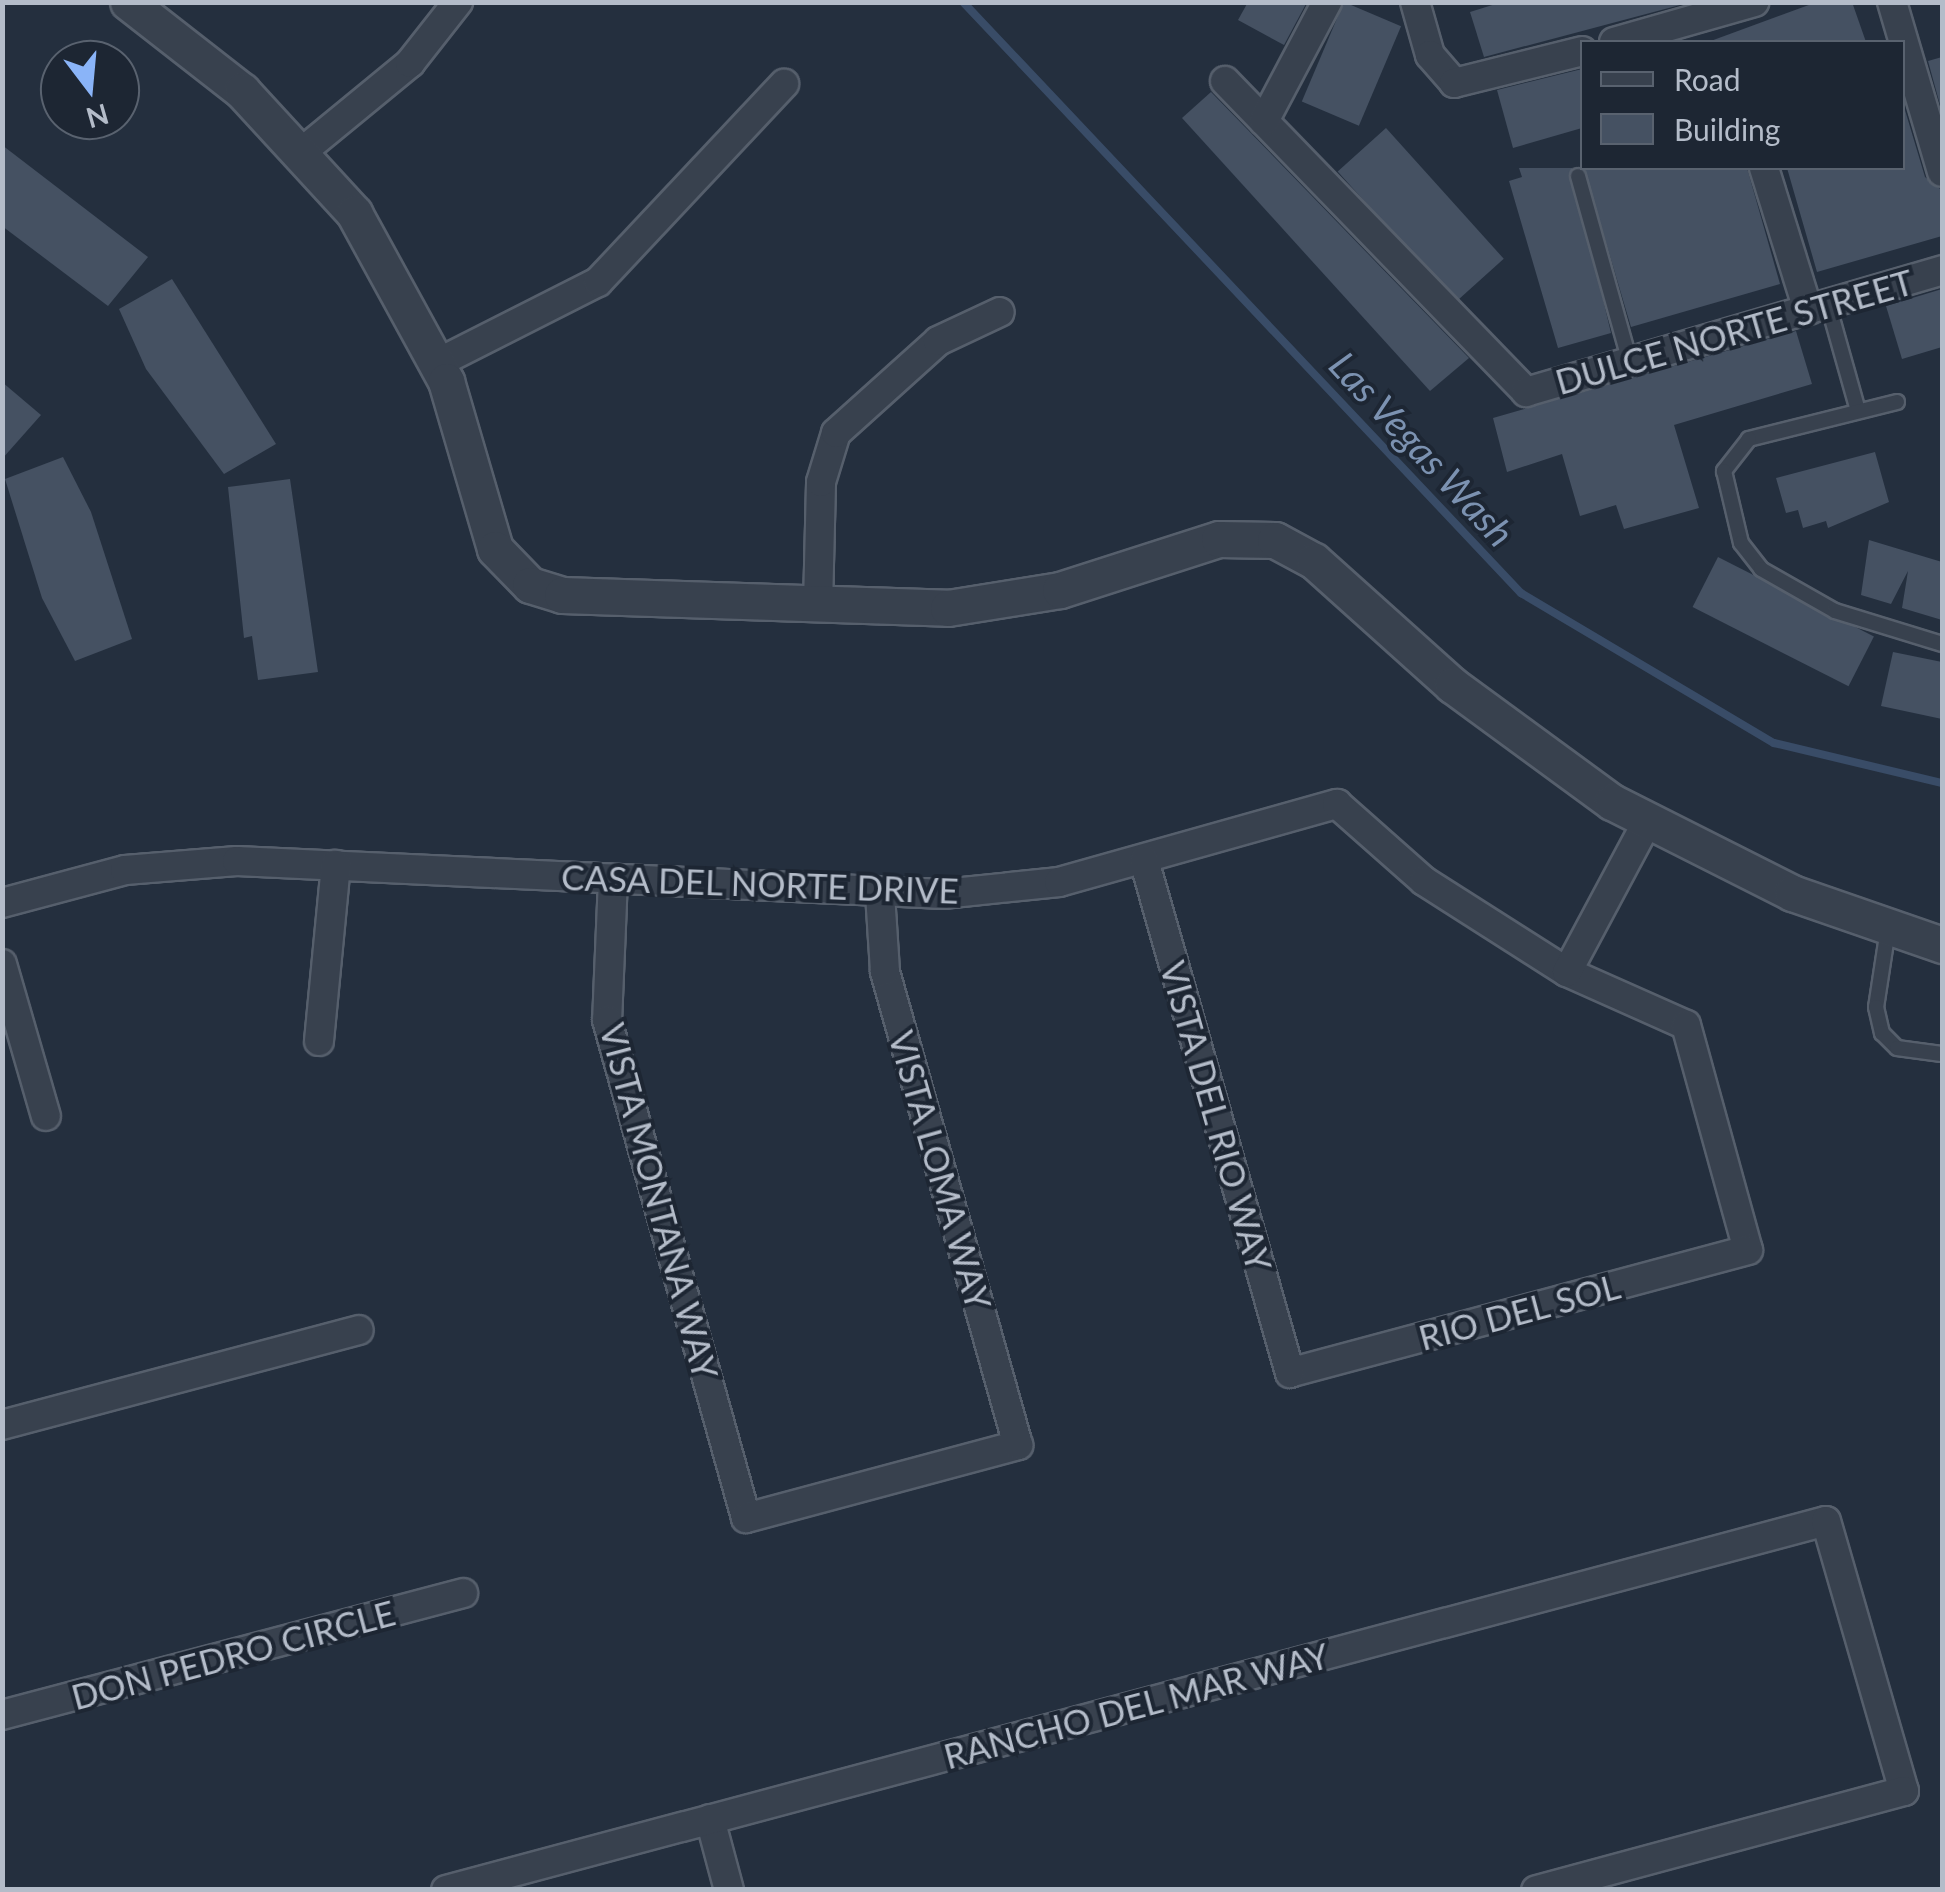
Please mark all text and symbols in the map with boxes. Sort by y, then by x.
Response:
north arrow [40,40,140,140]
legend [1580,40,1905,170]
text: Road [1674,61,1741,97]
text: N [83,98,113,136]
text: Building [1674,111,1780,147]
street label: DULCE NORTE STREET [1550,260,1918,402]
water label: Las Vegas Wash [1320,342,1524,556]
street label: CASA DEL NORTE DRIVE [559,855,961,911]
street label: VISTA DEL RIO WAY [1152,955,1282,1277]
street label: VISTA MONTANA WAY [592,1017,728,1385]
street label: VISTA LOMA WAY [881,1024,1001,1316]
street label: RIO DEL SOL [1413,1264,1625,1358]
street label: DON PEDRO CIRCLE [67,1591,399,1717]
street label: RANCHO DEL MAR WAY [938,1633,1334,1777]

